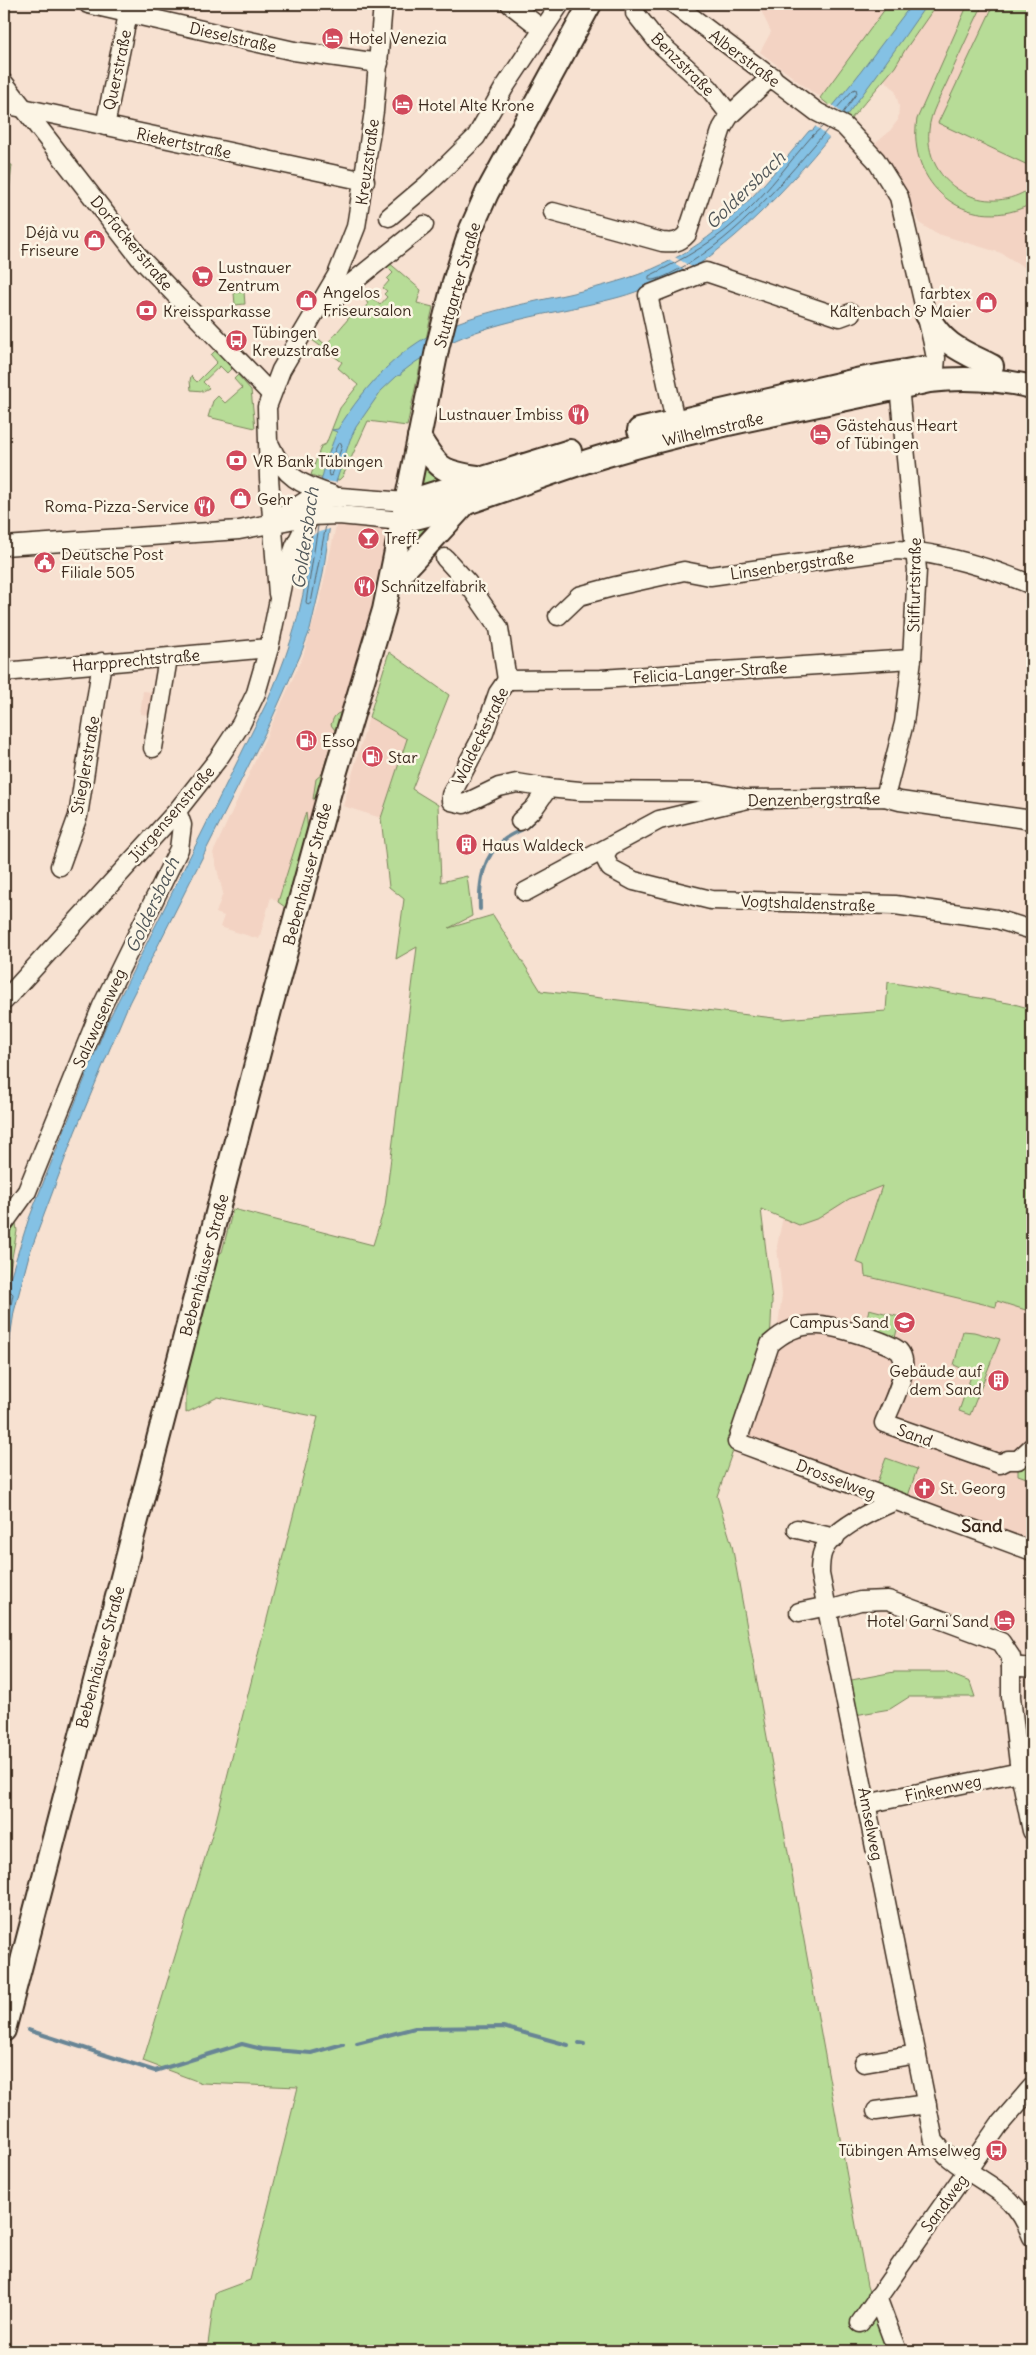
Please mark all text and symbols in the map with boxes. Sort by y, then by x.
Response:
street label: Dieselstraße [188,17,278,57]
street label: Alberstraße [706,25,784,91]
hotel icon: Hotel Venezia [321,26,345,50]
street label: Querstraße [99,28,135,112]
place label: Hotel Venezia [349,28,447,48]
street label: Benzstraße [647,28,719,100]
hotel icon: Hotel Alte Krone [390,93,414,117]
place label: Hotel Alte Krone [418,95,534,115]
street label: Kreuzstraße [351,118,383,206]
street label: Riekertstraße [135,123,233,163]
water label: Goldersbach [700,146,790,234]
street label: Dorfackerstraße [86,191,178,295]
street label: Stuttgarter Straße [430,220,484,350]
place label: Déjà vu Friseure [21,222,79,260]
shop icon: Déjà vu Friseure [83,229,107,253]
place label: Lustnauer Zentrum [218,257,292,295]
supermarket icon: Lustnauer Zentrum [190,264,214,288]
place label: Angelos Friseursalon [323,282,412,320]
place label: farbtex Kaltenbach & Maier [830,283,971,321]
shop icon: Angelos Friseursalon [295,289,319,313]
shop icon: farbtex Kaltenbach & Maier [975,290,999,314]
bank icon: Kreissparkasse [135,299,159,323]
place label: Kreissparkasse [163,301,271,321]
place label: Tübingen Kreuzstraße [252,322,339,360]
bus stop icon: Tübingen Kreuzstraße [224,329,248,353]
restaurant icon: Lustnauer Imbiss [567,402,591,426]
place label: Lustnauer Imbiss [438,404,563,424]
street label: Wilhelmstraße [661,408,765,450]
place label: Gästehaus Heart of Tübingen [836,415,958,453]
hotel icon: Gästehaus Heart of Tübingen [808,422,832,446]
bank icon: VR Bank Tübingen [225,449,249,473]
place label: VR Bank Tübingen [253,451,383,471]
water label: Goldersbach [286,485,324,590]
shop icon: Gehr [229,487,253,511]
place label: Gehr [257,489,293,509]
restaurant icon: Roma-Pizza-Service [193,494,217,518]
place label: Roma-Pizza-Service [45,496,189,516]
bar icon: Treff. [356,526,380,550]
place label: Treff. [384,528,419,548]
street label: Stiffurtstraße [903,537,925,633]
place label: Deutsche Post Filiale 505 [61,544,164,582]
street label: Linsenbergstraße [729,546,855,584]
public building icon: Deutsche Post Filiale 505 [33,551,57,575]
restaurant icon: Schnitzelfabrik [353,574,377,598]
place label: Schnitzelfabrik [381,576,486,596]
street label: Harpprechtstraße [71,644,201,676]
street label: Felicia-Langer-Straße [632,657,788,687]
street label: Waldeckstraße [448,684,512,788]
street label: Stieglerstraße [67,714,103,816]
fuel station icon: Esso [294,729,318,753]
place label: Esso [322,731,355,751]
fuel station icon: Star [360,745,384,769]
place label: Star [388,747,418,767]
street label: Jürgensenstraße [124,762,218,866]
street label: Denzenbergstraße [747,788,881,810]
street label: Bebenhäuser Straße [278,801,336,947]
building icon: Haus Waldeck [454,833,478,857]
place label: Haus Waldeck [482,835,584,855]
water label: Goldersbach [120,853,184,956]
street label: Vogtshaldenstraße [740,891,876,915]
street label: Salzwasenweg [68,965,130,1071]
street label: Bebenhäuser Straße [175,1192,233,1338]
school or university icon: Campus Sand [893,1310,917,1334]
place label: Campus Sand [789,1312,889,1332]
place label: Gebäude auf dem Sand [889,1361,983,1399]
building icon: Gebäude auf dem Sand [986,1368,1010,1392]
street label: Sand [894,1419,936,1451]
street label: Drosselweg [793,1455,879,1503]
church icon: St. Georg [912,1476,936,1500]
place label: St. Georg [940,1478,1006,1498]
district label: Sand [961,1514,1003,1537]
street label: Bebenhäuser Straße [71,1584,129,1730]
hotel icon: Hotel Garni Sand [993,1609,1017,1633]
place label: Hotel Garni Sand [867,1611,989,1631]
street label: Finkenweg [903,1770,983,1806]
street label: Amselweg [854,1786,888,1862]
bus stop icon: Tübingen Amselweg [985,2138,1009,2162]
place label: Tübingen Amselweg [838,2140,981,2160]
street label: Sandweg [916,2170,972,2236]

